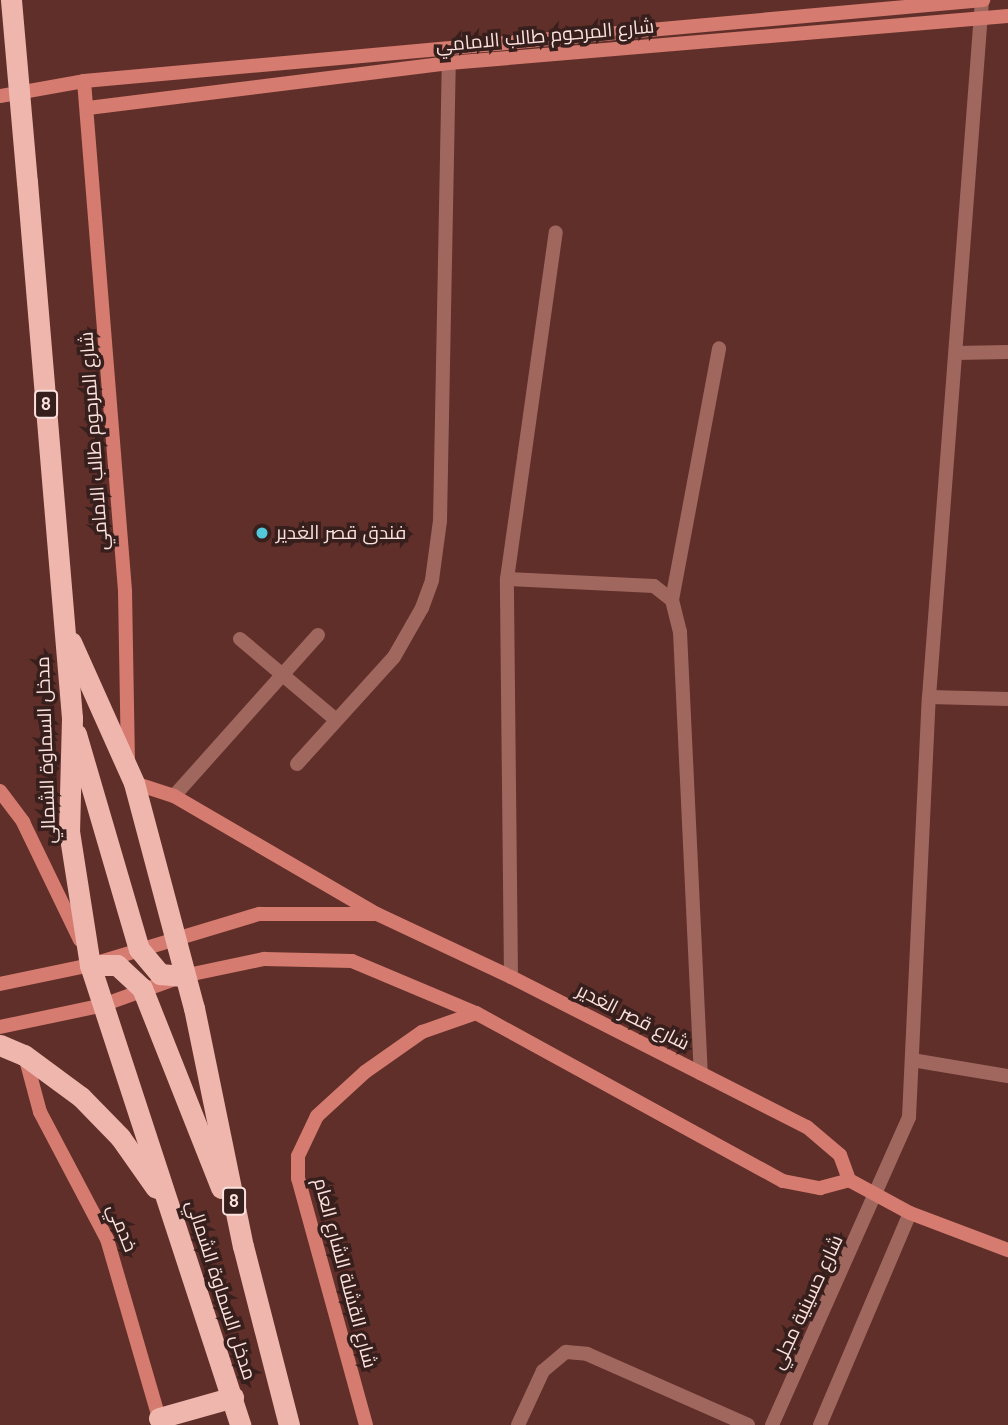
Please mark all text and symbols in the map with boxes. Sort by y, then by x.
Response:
street label: شارع المرحوم طالب الامامي [435,15,655,57]
street label: شارع المرحوم طالب الامامي [75,331,113,551]
road number: 8 [34,390,58,418]
place label: فندق قصر الغدير [276,522,406,544]
marker: فندق قصر الغدير [254,525,270,541]
street label: مدخل السماوة الشمالي [31,656,61,844]
street label: شارع قصر الغدير [573,979,693,1055]
street label: شارع القشلة الشارع العام [309,1176,381,1370]
road number: 8 [222,1186,246,1216]
street label: مدخل السماوة الشمالي [181,1197,261,1383]
street label: خدمي [102,1201,142,1255]
street label: شارع حسينية مجلي [766,1231,848,1373]

